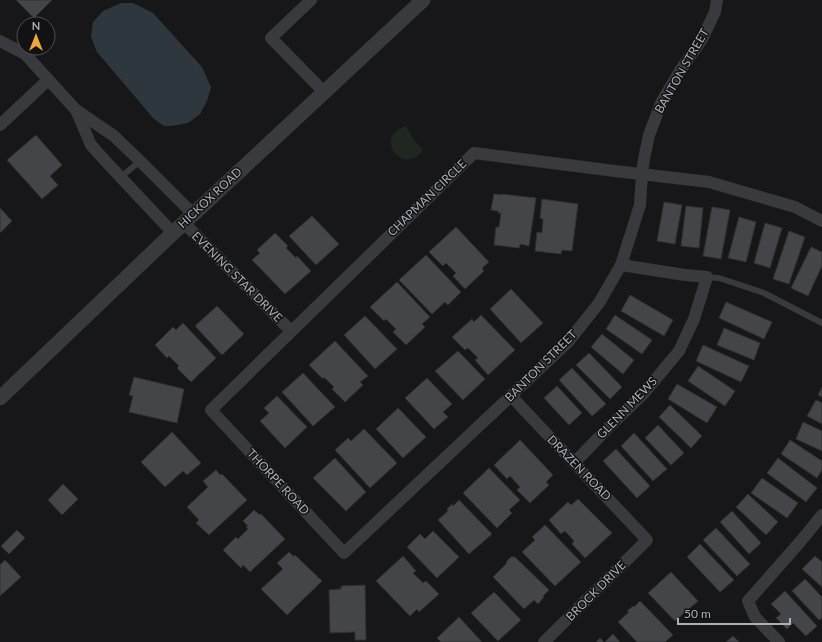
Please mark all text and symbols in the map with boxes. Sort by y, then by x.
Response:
north arrow [16,16,56,56]
text: N [32,19,40,32]
street label: BANTON STREET [651,26,712,116]
street label: CHAPMAN CIRCLE [384,156,469,239]
street label: HICKOX ROAD [174,164,245,231]
street label: EVENING STAR DRIVE [189,228,286,325]
street label: BANTON STREET [502,327,580,405]
street label: GLENN MEWS [593,374,660,442]
street label: DRAZEN ROAD [544,432,614,504]
street label: THORPE ROAD [244,446,313,518]
street label: BROCK DRIVE [562,557,629,624]
scale bar [678,600,790,626]
text: 50 m [684,606,711,621]

